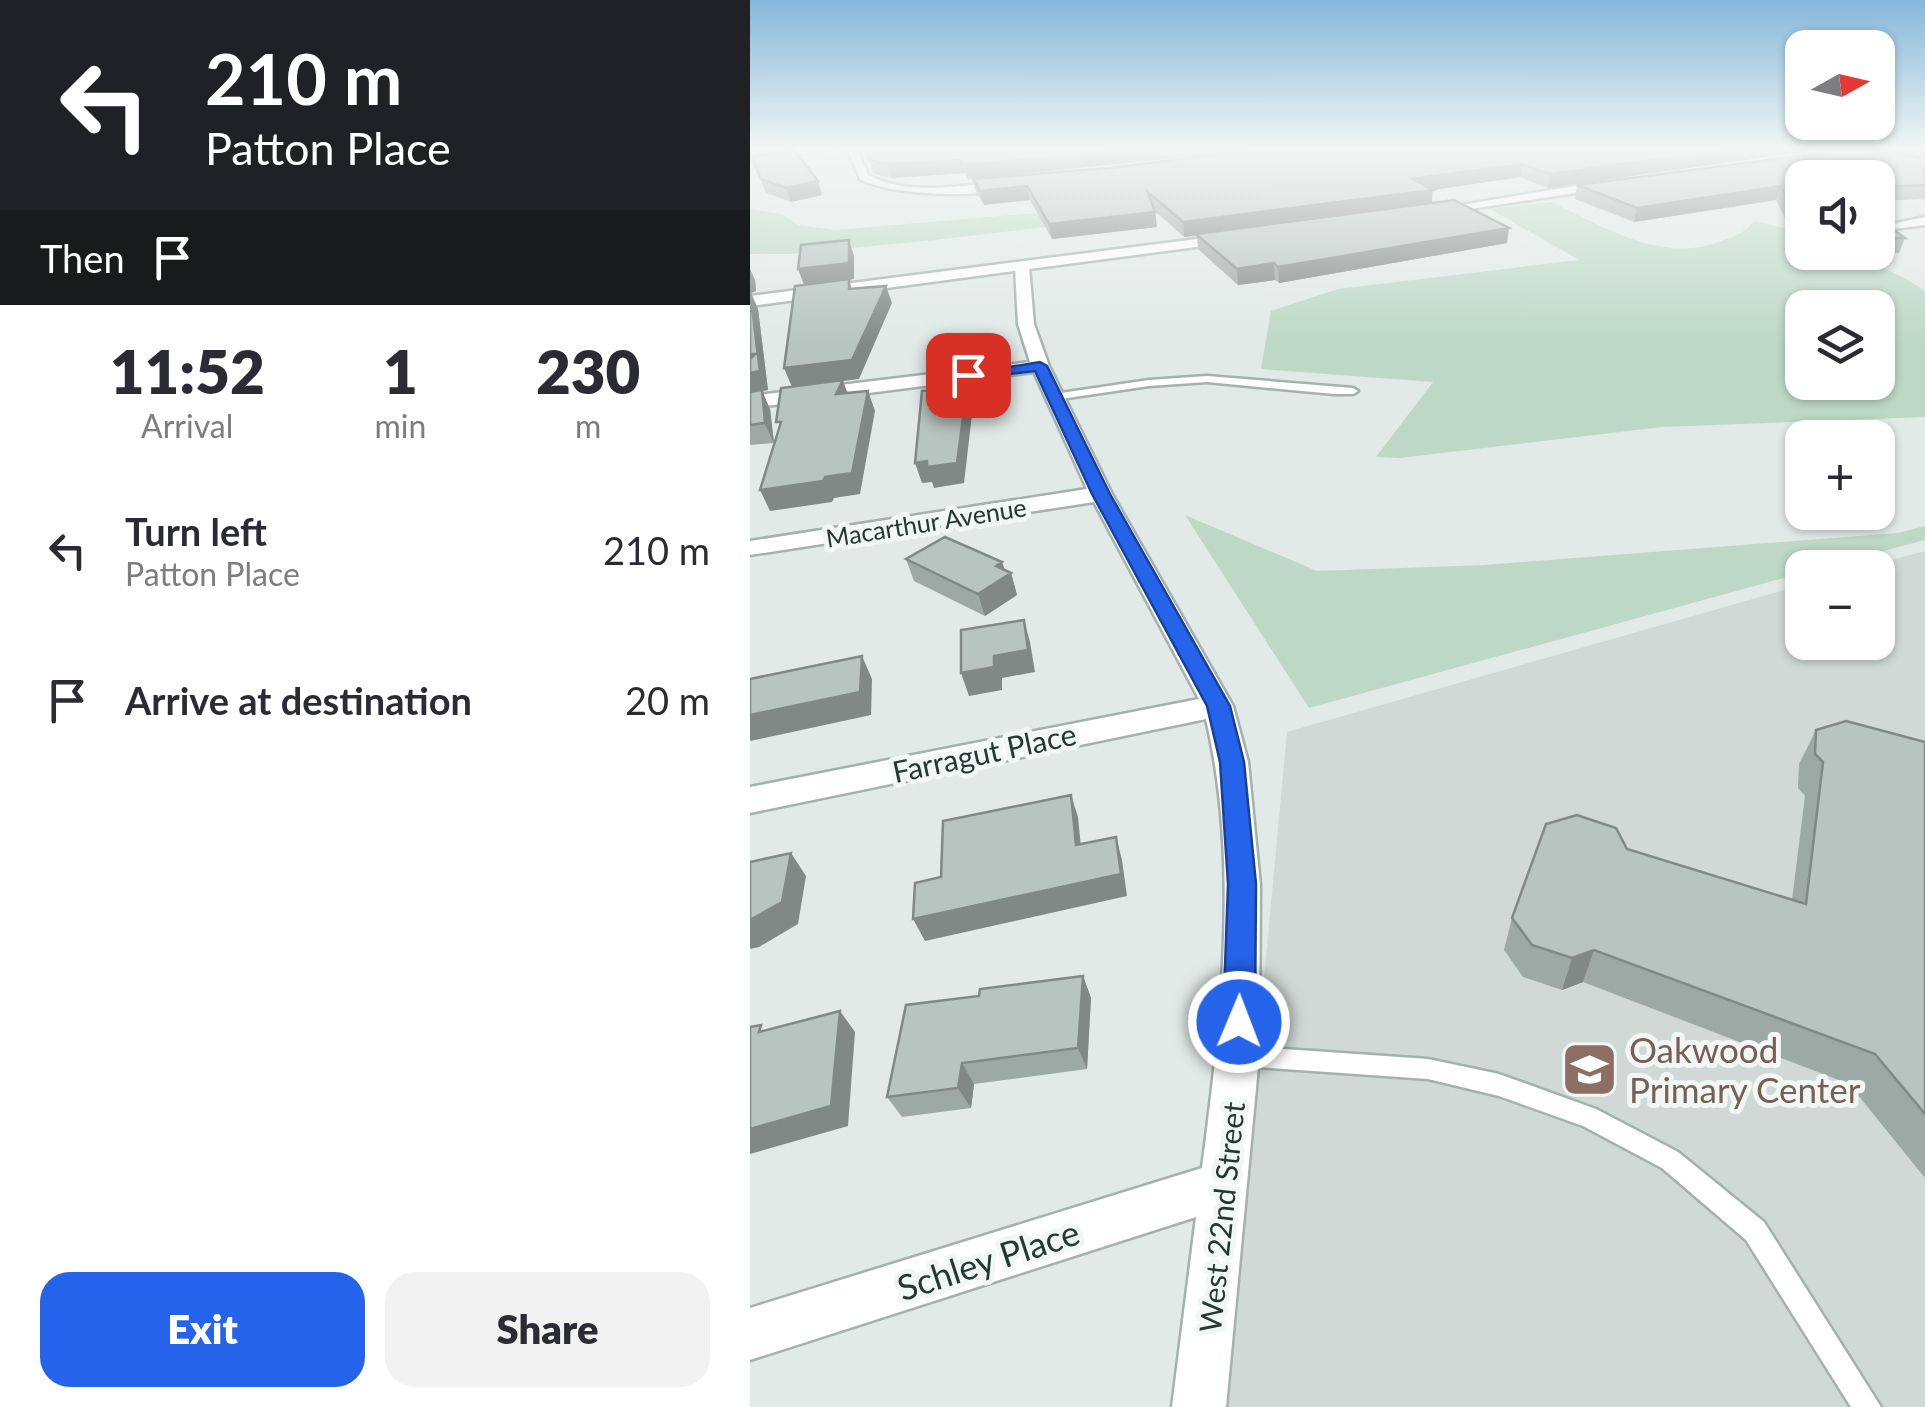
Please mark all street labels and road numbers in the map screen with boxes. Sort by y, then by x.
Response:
street label: Macarthur Avenue [824,491,1028,553]
street label: Farragut Place [889,715,1079,789]
street label: West 22nd Street [1191,1100,1251,1334]
street label: Schley Place [892,1210,1084,1308]

